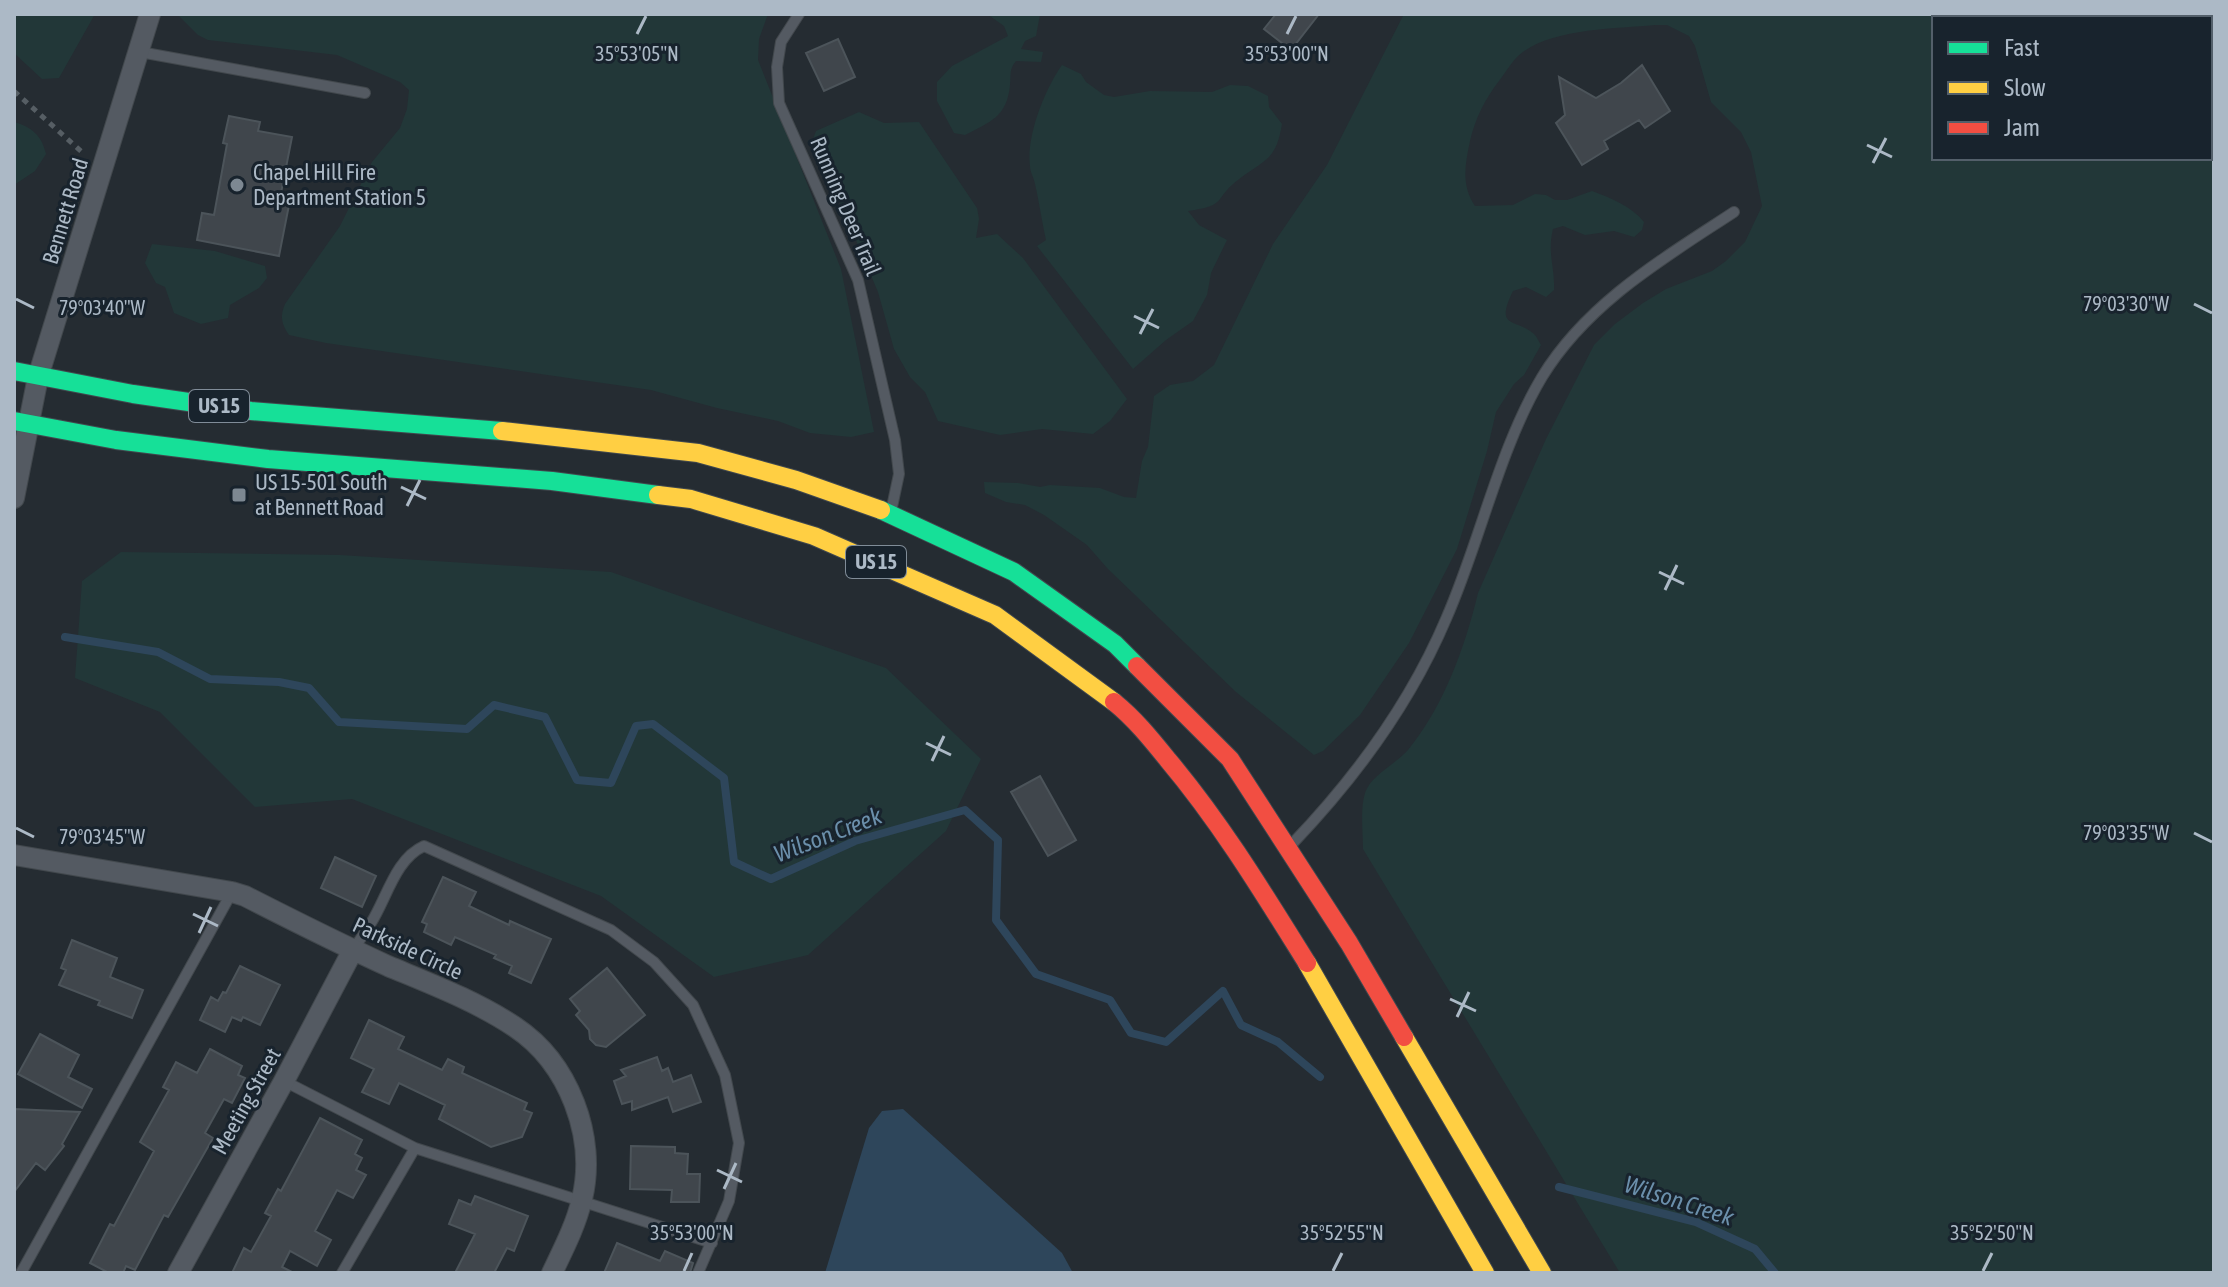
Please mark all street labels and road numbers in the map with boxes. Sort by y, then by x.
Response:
street label: Running Deer Trail [805,133,887,280]
street label: Bennett Road [37,155,93,267]
road number: US 15 [189,390,249,422]
road number: US 15 [846,546,906,578]
street label: Parkside Circle [349,911,467,985]
street label: Meeting Street [206,1043,286,1159]

